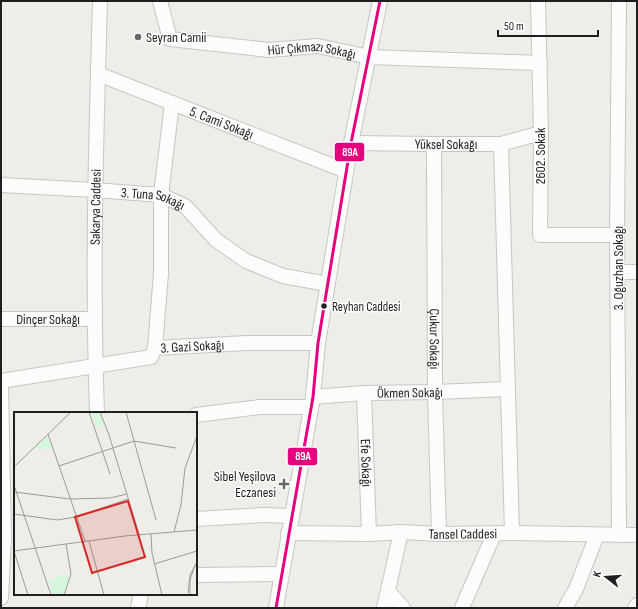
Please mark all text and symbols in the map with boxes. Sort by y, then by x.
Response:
scale bar [498,12,598,38]
text: 50 m [504,19,524,34]
place label: Seyran Camii [146,29,206,46]
marker: Seyran Camii [133,32,143,42]
street label: Hür Çıkmazı Sokağı [267,38,357,63]
street label: 5. Cami Sokağı [187,103,256,143]
street label: 2602. Sokak [532,127,549,184]
street label: Yüksel Sokağı [415,136,477,153]
line badge: 89A [334,142,365,162]
text: 89A [342,146,359,159]
street label: Sakarya Caddesi [87,169,105,245]
street label: 3. Tuna Sokağı [120,184,188,214]
street label: 3. Oğuzhan Sokağı [610,226,627,310]
place label: Reyhan Caddesi [332,299,400,315]
marker: Reyhan Caddesi [319,301,329,311]
street label: Çukur Sokağı [426,309,443,369]
street label: Dinçer Sokağı [16,311,80,328]
street label: 3. Gazi Sokağı [160,336,224,357]
street label: Ökmen Sokağı [377,384,443,402]
inset map [14,412,197,595]
street label: Efe Sokağı [357,439,375,487]
line badge: 89A [287,447,318,466]
text: 89A [295,450,312,463]
place label: Sibel Yeşilova Eczanesi [214,468,276,501]
marker: Sibel Yeşilova Eczanesi [279,479,289,489]
street label: Tansel Caddesi [428,525,497,543]
north arrow [586,557,626,597]
text: K [590,569,604,579]

